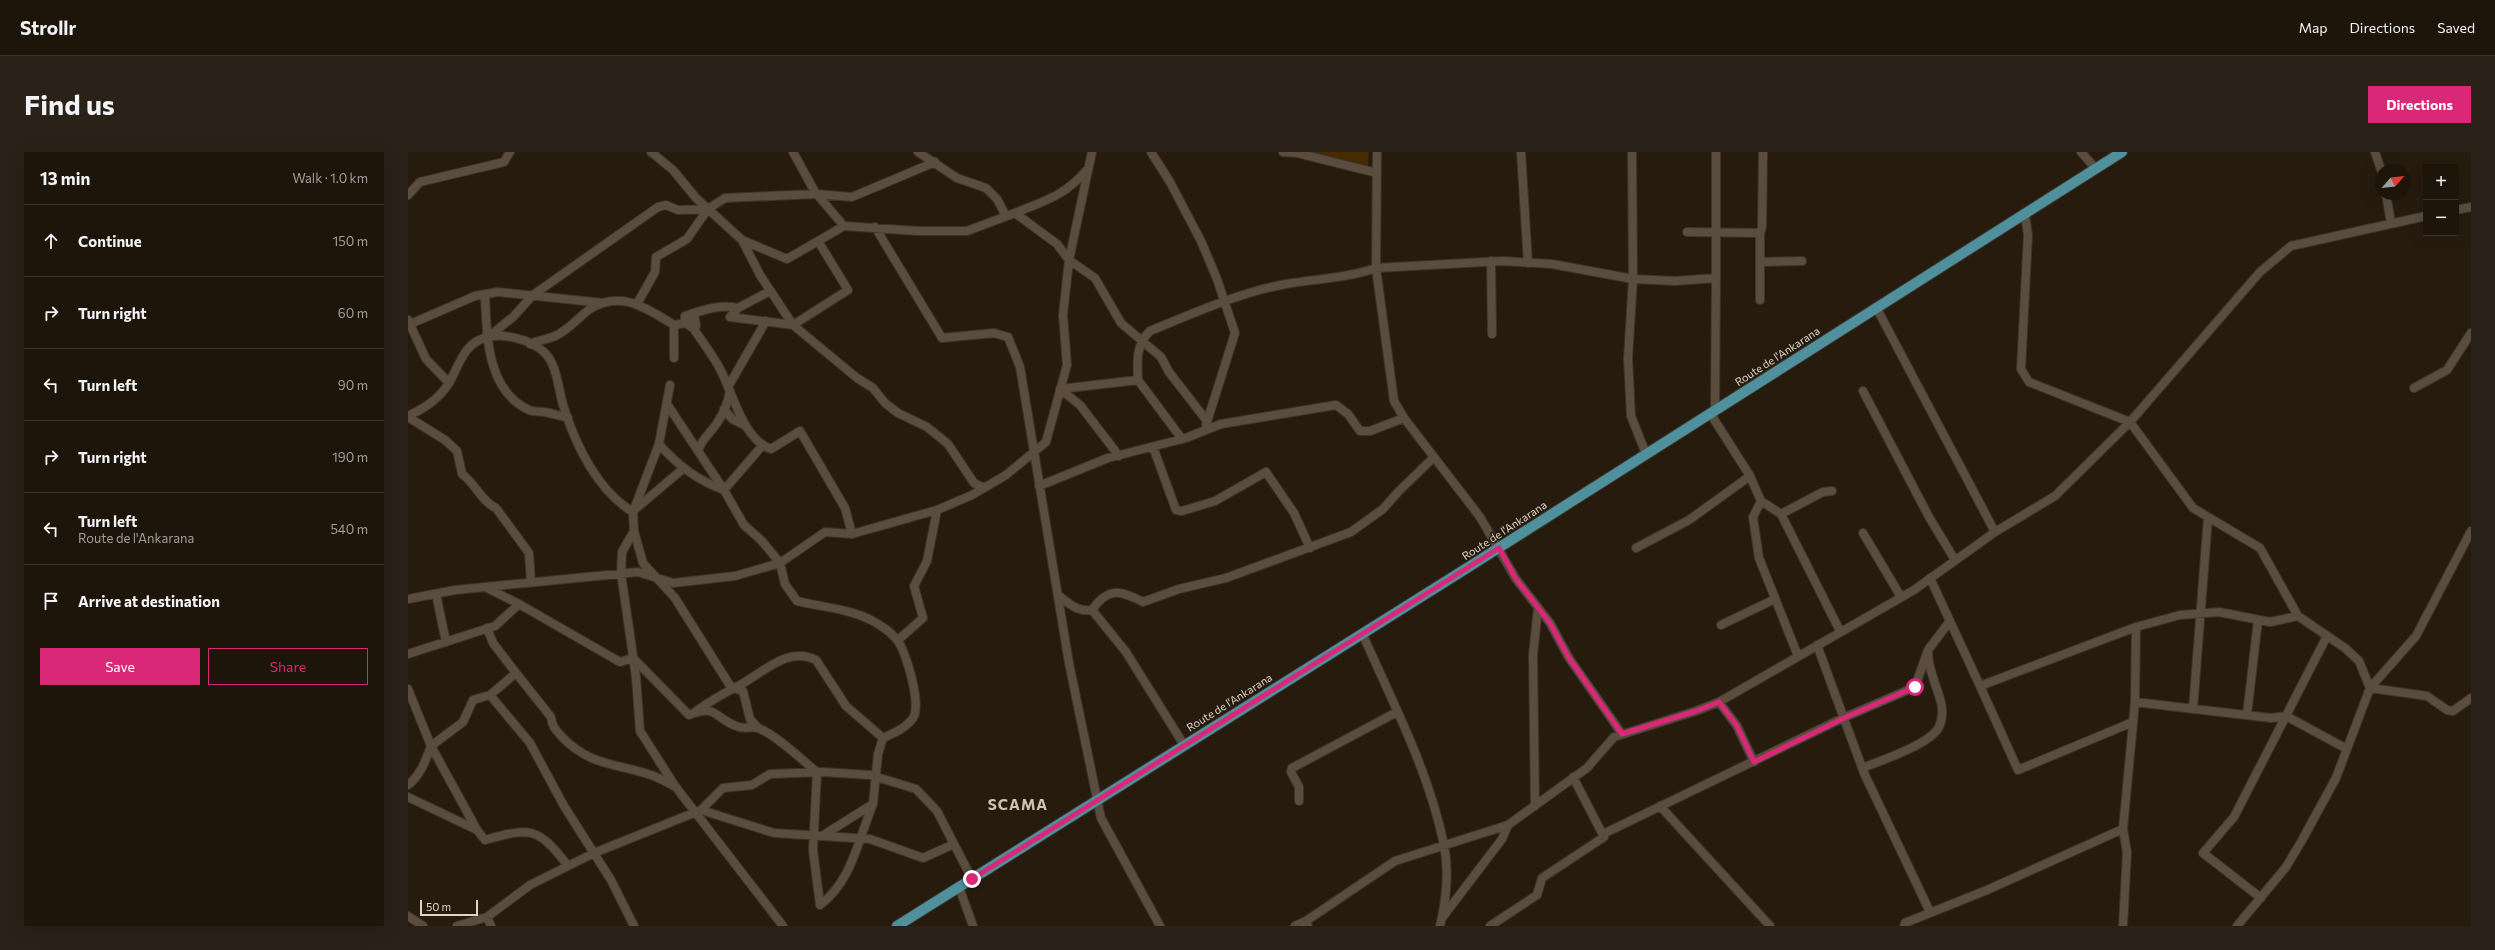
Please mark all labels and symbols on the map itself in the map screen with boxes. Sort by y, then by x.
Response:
north arrow [2375,164,2411,200]
street label: Route de l'Ankarana [1732,324,1822,388]
street label: Route de l'Ankarana [1459,498,1549,562]
street label: Route de l'Ankarana [1184,670,1274,734]
route start [1906,678,1924,696]
district label: SCAMA [988,795,1048,813]
route end [963,870,981,888]
scale bar [420,898,478,917]

